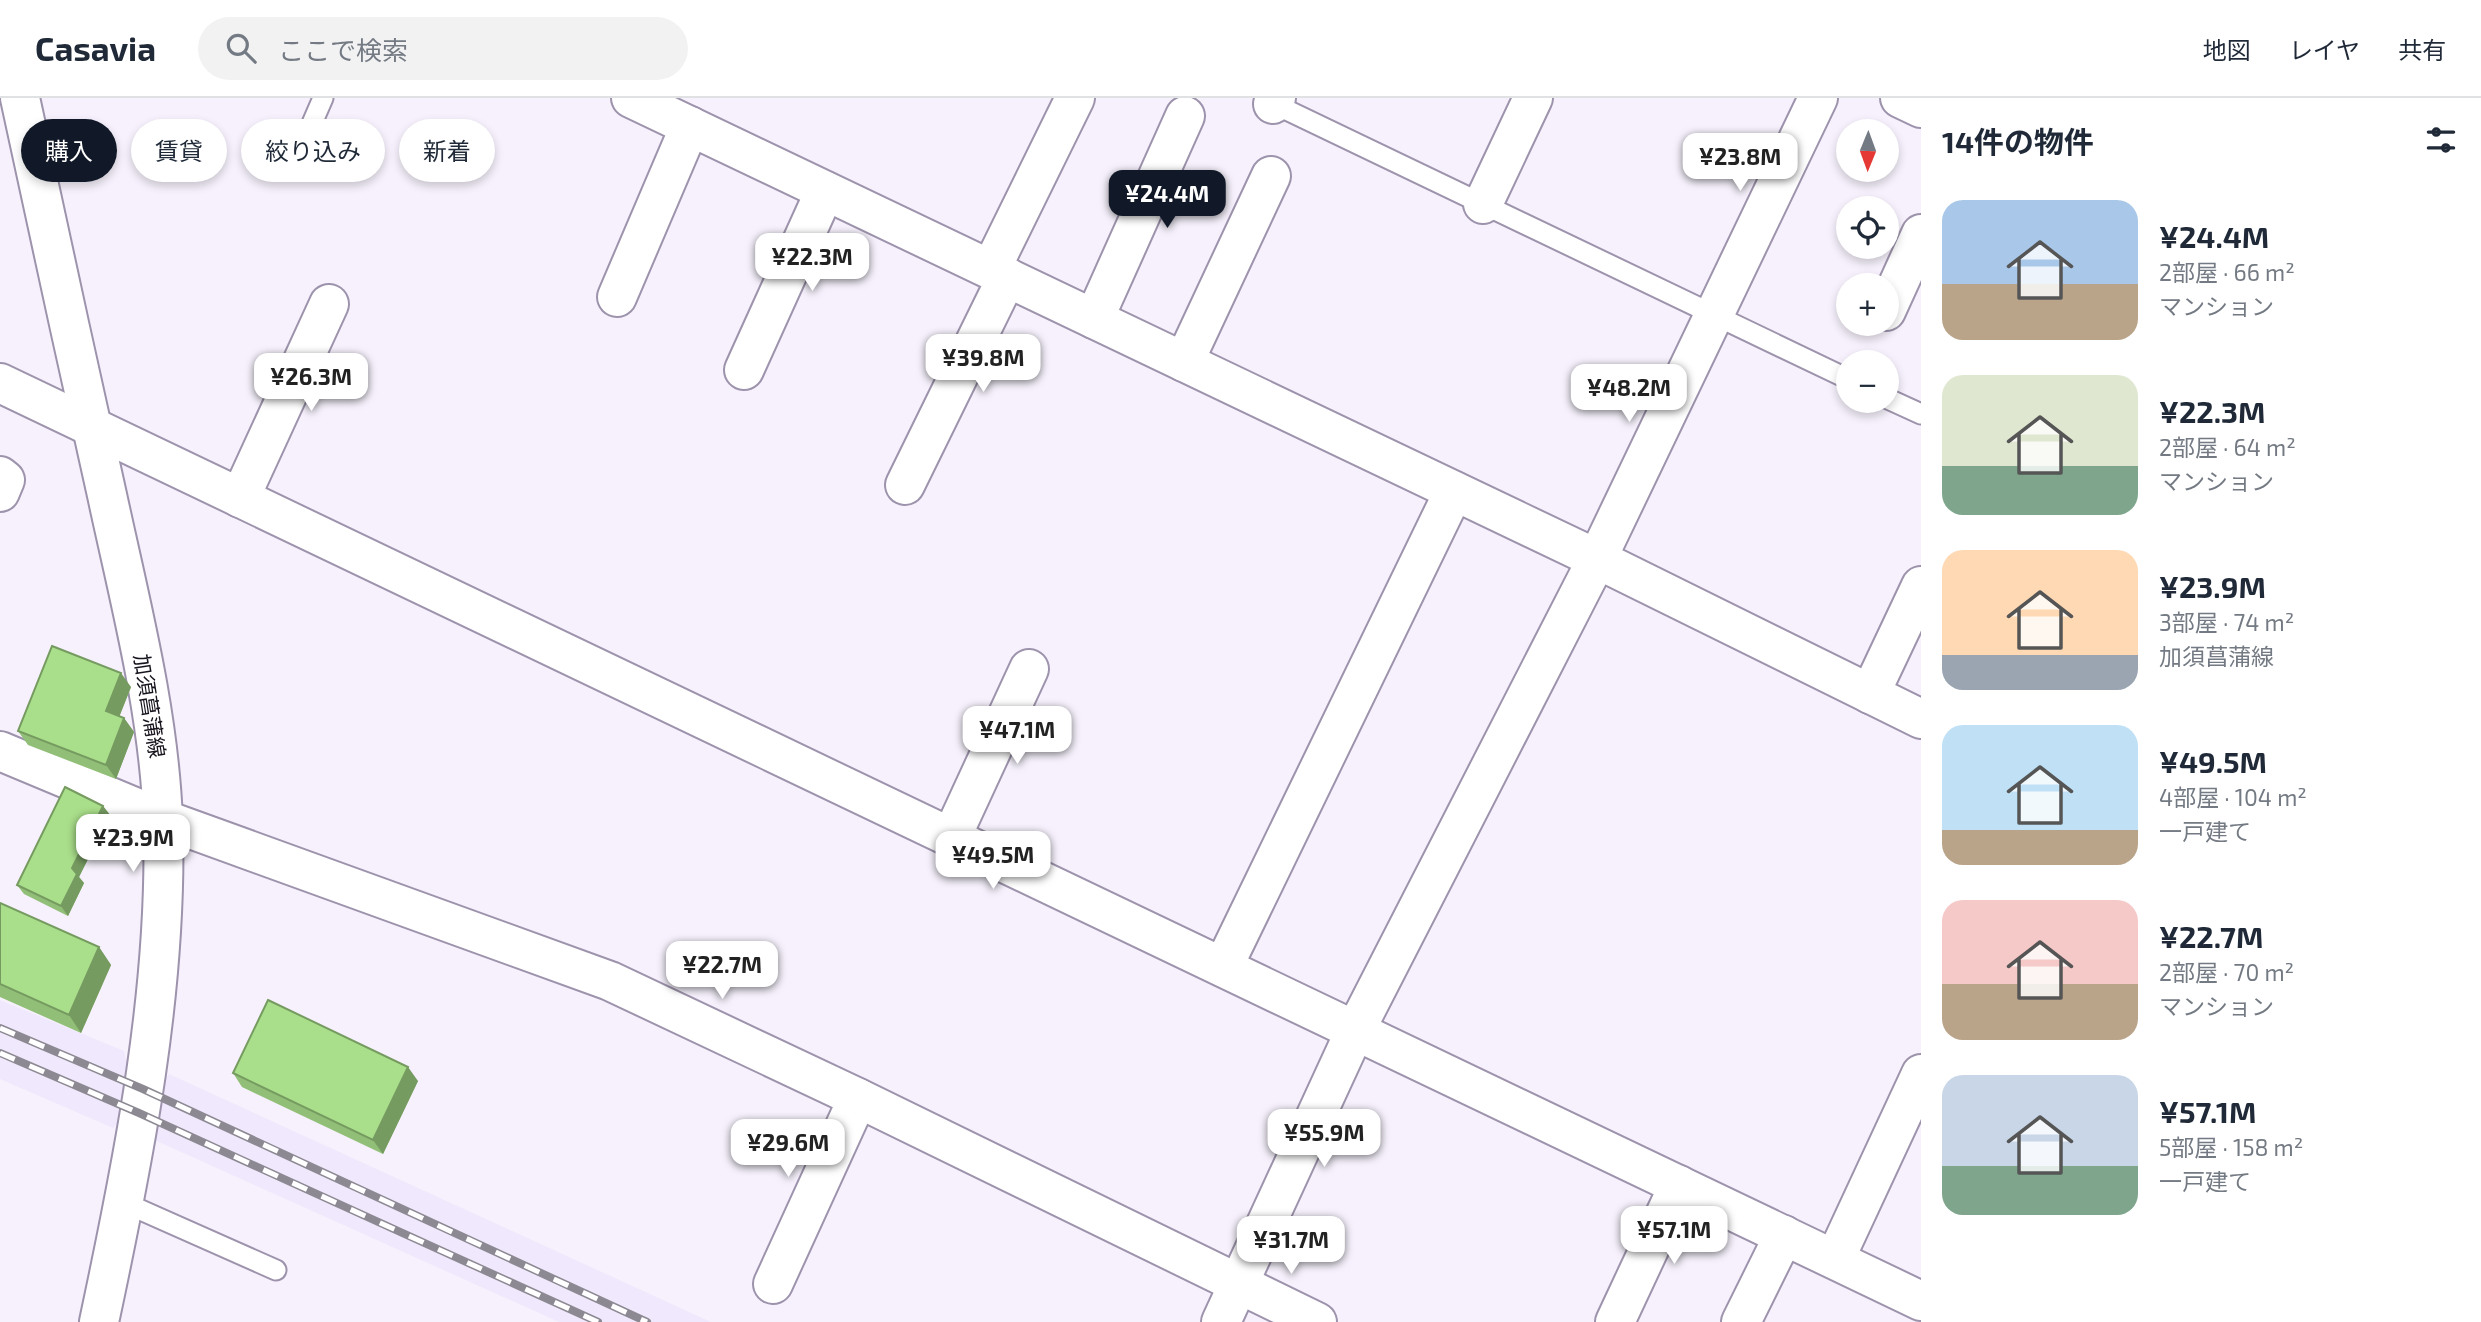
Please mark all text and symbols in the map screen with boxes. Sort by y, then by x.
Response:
search box [198,17,688,80]
text: Casavia [35,28,156,68]
icon: search [222,29,260,67]
text: ここで検索 [278,34,408,65]
text: 地図 [2203,35,2251,64]
text: レイヤ [2289,35,2360,64]
text: 共有 [2398,35,2446,64]
chip: 購入 [21,119,117,182]
chip: 賃貸 [131,119,227,182]
chip: 絞り込み [241,119,385,182]
chip: 新着 [399,119,495,182]
north arrow [1836,119,1899,182]
map controls [1836,119,1899,413]
icon: filters [2422,121,2460,159]
text: 14件の物件 [1942,123,2094,159]
pin: ¥23.8M [1683,134,1797,193]
text: ¥23.8M [1699,142,1781,170]
pin: ¥24.4M [1110,170,1224,230]
text: ¥24.4M [1125,179,1209,207]
button: locate [1836,196,1899,259]
text: ¥24.4M [2159,218,2269,254]
icon: home [1998,228,2082,312]
pin: ¥22.3M [755,234,869,293]
text: ¥22.3M [771,242,853,270]
text: 2部屋 · 66 m² [2159,258,2295,286]
button: + [1836,273,1899,336]
text: マンション [2159,292,2274,320]
pin: ¥39.8M [926,334,1040,394]
text: ¥39.8M [942,343,1024,371]
button: − [1836,350,1899,413]
pin: ¥26.3M [254,354,368,413]
text: ¥26.3M [270,362,352,390]
pin: ¥48.2M [1572,364,1686,424]
text: ¥48.2M [1587,373,1671,401]
text: ¥22.3M [2159,393,2266,429]
icon: home [1998,403,2082,487]
text: 2部屋 · 64 m² [2159,433,2296,461]
text: マンション [2159,467,2274,495]
text: ¥23.9M [2159,568,2266,604]
icon: home [1998,578,2082,662]
text: 3部屋 · 74 m² [2159,608,2294,636]
text: 加須菖蒲線 [2159,642,2274,670]
street label: 加須菖蒲線 [130,652,171,760]
pin: ¥47.1M [960,706,1074,766]
text: ¥47.1M [979,715,1055,743]
text: ¥49.5M [2159,743,2267,779]
icon: home [1998,753,2082,837]
text: 4部屋 · 104 m² [2159,783,2307,811]
pin: ¥23.9M [76,814,190,874]
text: 一戸建て [2159,817,2251,845]
text: ¥23.9M [92,823,174,851]
pin: ¥49.5M [936,832,1050,891]
text: ¥49.5M [952,840,1034,868]
text: ¥22.7M [2159,918,2263,954]
icon: home [1998,928,2082,1012]
pin: ¥22.7M [665,942,779,1001]
text: ¥22.7M [682,950,762,978]
text: 2部屋 · 70 m² [2159,958,2294,986]
text: マンション [2159,992,2274,1020]
text: ¥57.1M [2159,1093,2257,1129]
icon: home [1998,1103,2082,1187]
pin: ¥55.9M [1267,1110,1381,1169]
text: ¥55.9M [1284,1118,1364,1146]
pin: ¥29.6M [731,1119,845,1179]
text: ¥29.6M [747,1128,829,1156]
text: 5部屋 · 158 m² [2159,1133,2303,1161]
text: 一戸建て [2159,1167,2251,1195]
pin: ¥57.1M [1617,1206,1731,1266]
text: ¥57.1M [1637,1215,1711,1243]
pin: ¥31.7M [1234,1216,1348,1276]
text: ¥31.7M [1253,1225,1329,1253]

